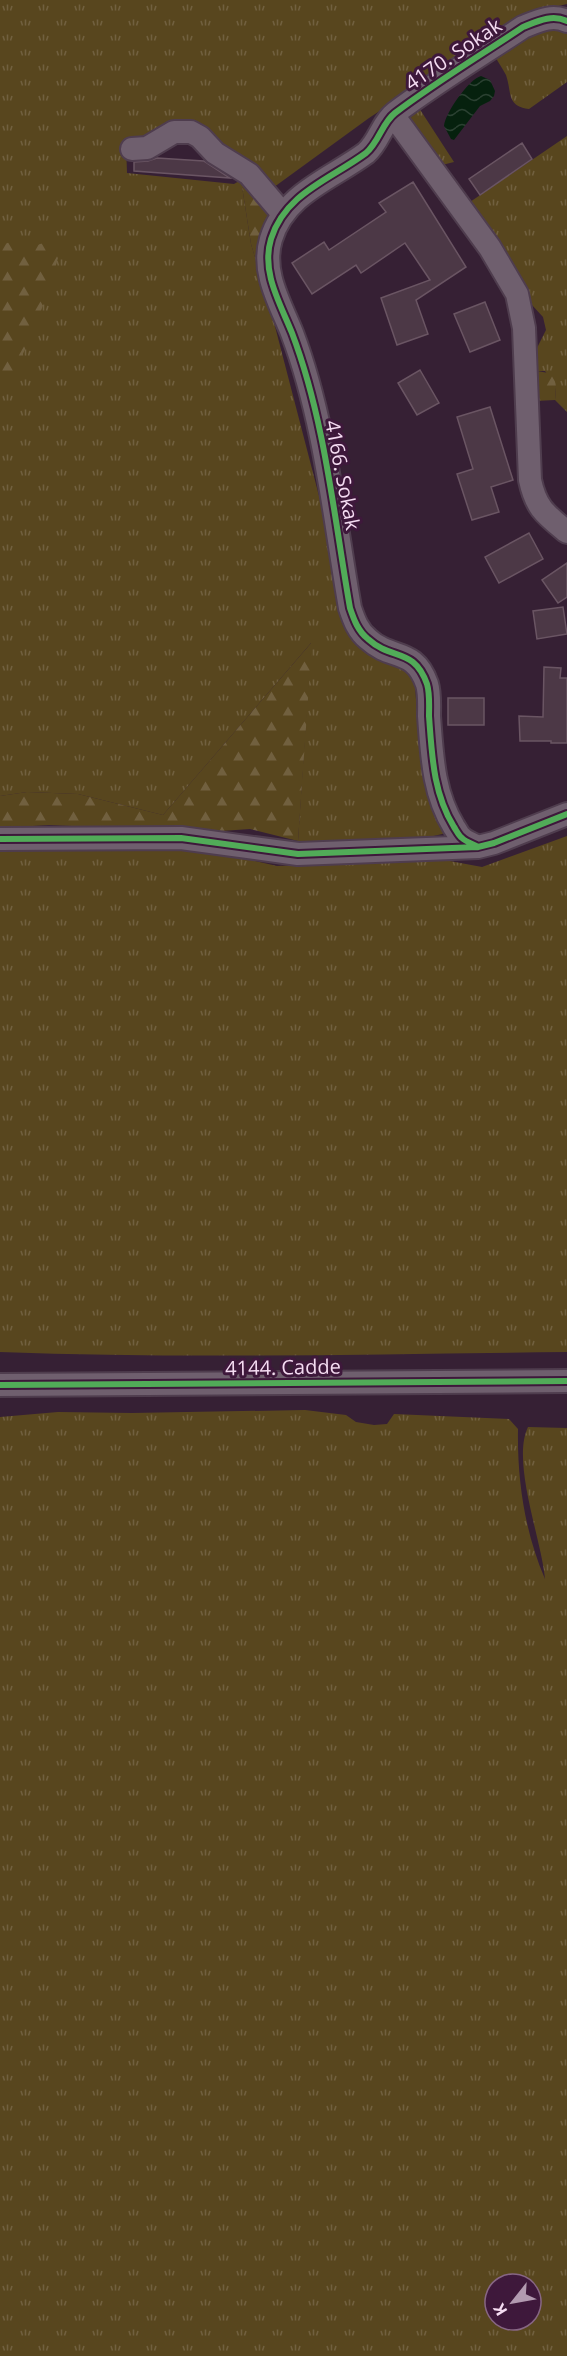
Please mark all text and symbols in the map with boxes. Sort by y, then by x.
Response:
street label: 4170. Sokak [399,11,507,96]
street label: 4166. Sokak [319,418,367,533]
street label: 4144. Cadde [225,1352,341,1382]
north arrow [483,2272,543,2332]
text: K [488,2299,512,2320]

